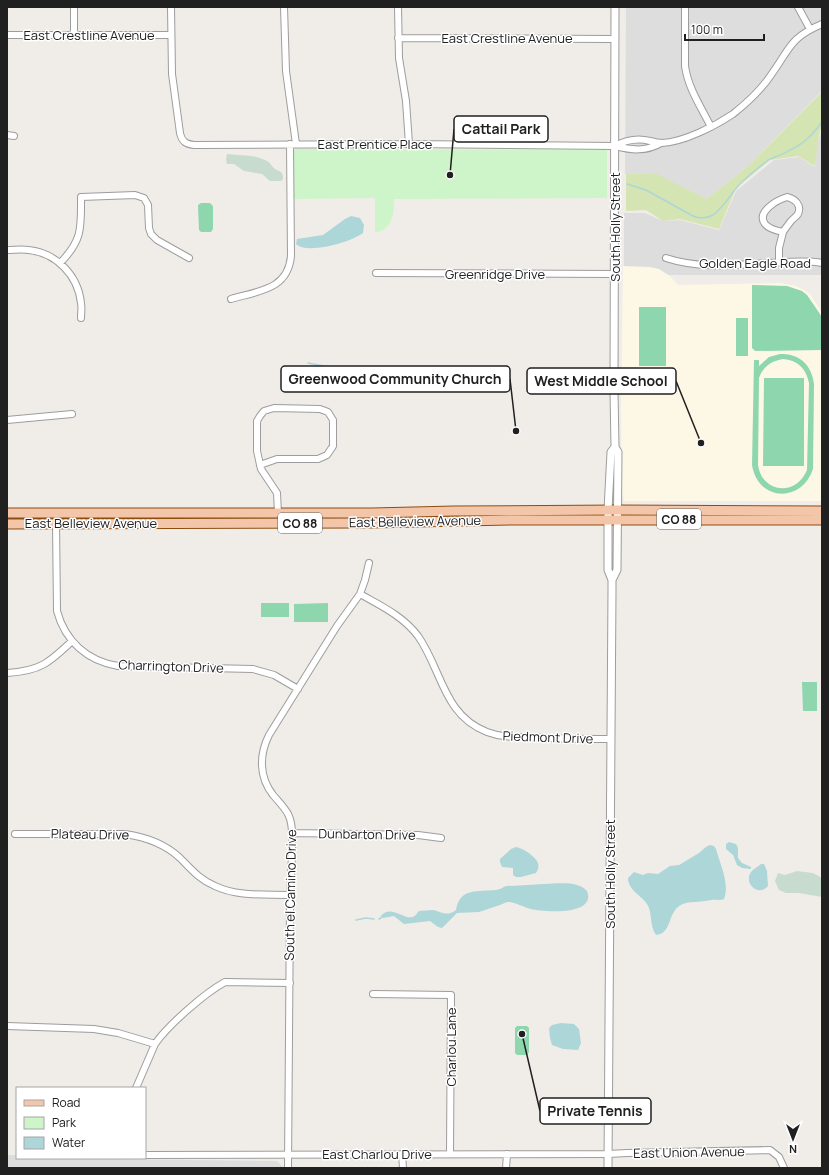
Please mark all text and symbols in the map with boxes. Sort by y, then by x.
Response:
scale bar [685,16,764,42]
text: 100 m [691,21,723,38]
street label: East Crestline Avenue [23,26,155,44]
street label: East Crestline Avenue [441,29,573,47]
callout: Cattail Park [454,116,548,142]
text: Cattail Park [462,119,541,138]
street label: East Prentice Place [318,135,433,153]
street label: South Holly Street [606,172,624,282]
street label: Golden Eagle Road [699,254,811,272]
street label: Greenridge Drive [445,265,545,283]
callout: Greenwood Community Church [281,366,510,392]
callout: West Middle School [527,368,676,394]
text: Greenwood Community Church [289,369,502,388]
text: West Middle School [534,371,668,390]
road number: CO 88 [657,509,701,529]
street label: East Belleview Avenue [349,511,482,531]
road number: CO 88 [278,513,322,533]
street label: East Belleview Avenue [25,514,158,532]
street label: Charrington Drive [118,655,224,677]
street label: Piedmont Drive [502,726,594,748]
street label: South Holly Street [601,819,619,929]
street label: Plateau Drive [51,824,130,844]
street label: Dunbarton Drive [318,824,416,844]
street label: South el Camino Drive [280,829,300,961]
street label: Charlou Lane [442,1007,460,1087]
legend [16,1087,146,1159]
text: Road [52,1094,80,1111]
callout: Private Tennis [540,1098,651,1124]
text: Private Tennis [547,1101,643,1120]
text: Park [52,1114,77,1131]
north arrow [773,1119,813,1159]
text: Water [52,1134,86,1151]
street label: East Union Avenue [633,1142,745,1162]
text: N [789,1142,797,1157]
street label: East Charlou Drive [322,1145,432,1163]

